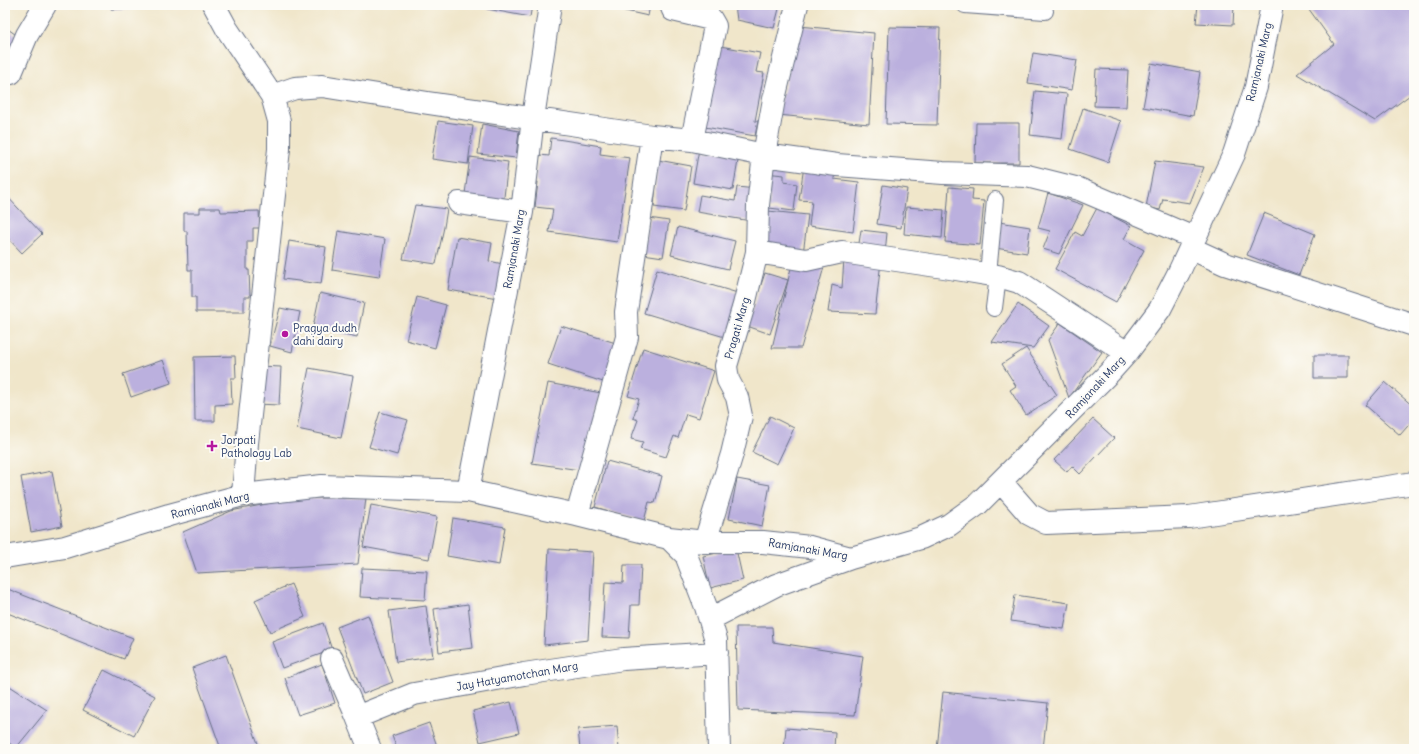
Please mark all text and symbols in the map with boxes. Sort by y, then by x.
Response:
street label: Ramjanaki Marg [1243,21,1275,103]
street label: Ramjanaki Marg [500,208,528,290]
street label: Pragati Marg [721,295,753,361]
place label: Pragya dudh dahi dairy [293,321,357,348]
marker: Pragya dudh dahi dairy [280,329,290,339]
street label: Ramjanaki Marg [1062,353,1128,421]
place label: Jorpati Pathology Lab [221,433,292,460]
marker: Jorpati Pathology Lab [206,440,218,452]
street label: Ramjanaki Marg [169,488,251,522]
street label: Ramjanaki Marg [767,535,849,563]
street label: Jay Hatyamotchan Marg [455,658,579,694]

